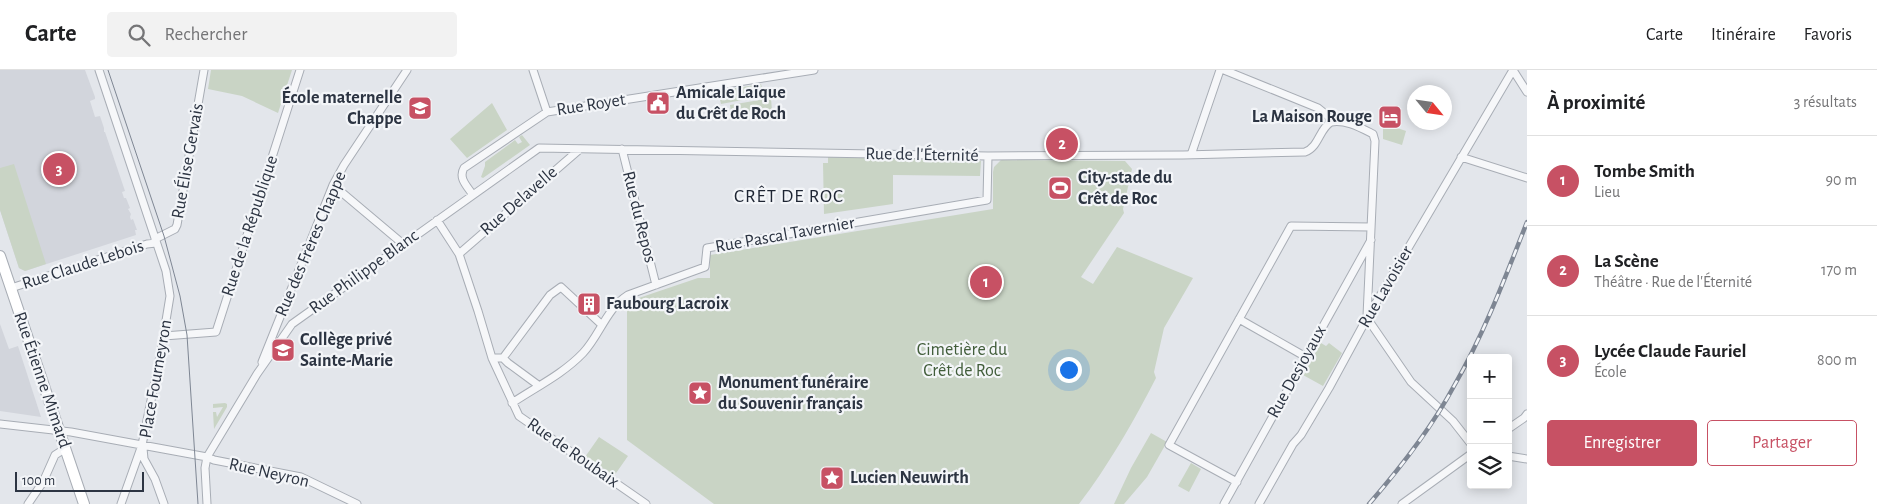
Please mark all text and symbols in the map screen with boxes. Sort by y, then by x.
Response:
search box [107,12,457,57]
icon: search [125,21,153,49]
text: Carte [25,22,77,46]
text: Rechercher [165,25,247,44]
text: Carte [1646,26,1683,44]
text: Itinéraire [1711,26,1776,44]
text: Favoris [1804,26,1852,44]
place label: Amicale Laïque du Crêt de Roch [676,84,786,123]
north arrow [1407,85,1452,130]
place label: École maternelle Chappe [282,86,402,128]
public building icon: Amicale Laïque du Crêt de Roch [645,90,671,116]
street label: Rue Royet [555,91,627,119]
text: À proximité [1547,92,1645,113]
text: 3 résultats [1794,94,1857,110]
school or university icon: École maternelle Chappe [407,95,433,121]
street label: Rue Élise Gervais [166,101,207,220]
hotel icon: La Maison Rouge [1377,104,1403,130]
place label: La Maison Rouge [1252,108,1372,126]
pin: 2 [1046,125,1078,163]
street label: Rue de l'Éternité [865,142,979,165]
pin: 3 [43,150,75,188]
street label: Rue de la République [219,153,281,299]
text: Tombe Smith [1594,162,1695,181]
street label: Rue Delavelle [477,163,561,239]
street label: Rue des Frères Chappe [272,169,350,319]
street label: Rue du Repos [619,169,659,265]
place label: City-stade du Crêt de Roc [1078,169,1173,208]
text: 1 [1560,172,1566,188]
text: 90 m [1826,172,1857,188]
sports icon: City-stade du Crêt de Roc [1047,175,1073,201]
text: Lieu [1594,184,1620,200]
district label: CRÊT DE ROC [734,185,844,206]
street label: Rue Pascal Tavernier [714,214,856,256]
street label: Rue Philippe Blanc [306,226,422,317]
street label: Rue Claude Lebois [20,237,146,293]
street label: Rue Lavoisier [1355,243,1417,331]
text: La Scène [1594,252,1659,271]
text: 2 [1559,262,1567,278]
text: 170 m [1821,262,1857,278]
pin: 1 [970,263,1002,301]
text: Théâtre · Rue de l'Éternité [1594,274,1752,290]
building icon: Faubourg Lacroix [576,291,602,317]
place label: Faubourg Lacroix [606,295,729,313]
street label: Rue Étienne Mimard [10,309,77,450]
street label: Place Fourneyron [137,318,175,440]
street label: Rue Desjoyaux [1264,323,1330,421]
place label: Collège privé Sainte-Marie [300,331,393,370]
school or university icon: Collège privé Sainte-Marie [270,337,296,363]
park label: Cimetière du Crêt de Roc [917,341,1007,380]
text: Lycée Claude Fauriel [1594,342,1746,361]
text: 3 [1560,352,1566,368]
text: 800 m [1817,352,1857,368]
map controls [1467,354,1512,489]
button: + [1467,354,1512,399]
your location [1056,357,1082,383]
text: École [1594,364,1627,380]
place label: Monument funéraire du Souvenir français [718,374,868,413]
place icon: Monument funéraire du Souvenir français [687,380,713,406]
button: − [1467,399,1512,444]
street label: Rue de Roubaix [524,415,622,491]
button: Enregistrer [1547,420,1697,466]
button: Partager [1707,420,1857,466]
button: layers [1467,444,1512,489]
street label: Rue Neyron [227,455,311,491]
place icon: Lucien Neuwirth [819,465,845,491]
scale bar [15,469,144,492]
place label: Lucien Neuwirth [850,469,969,487]
text: 100 m [22,474,55,488]

